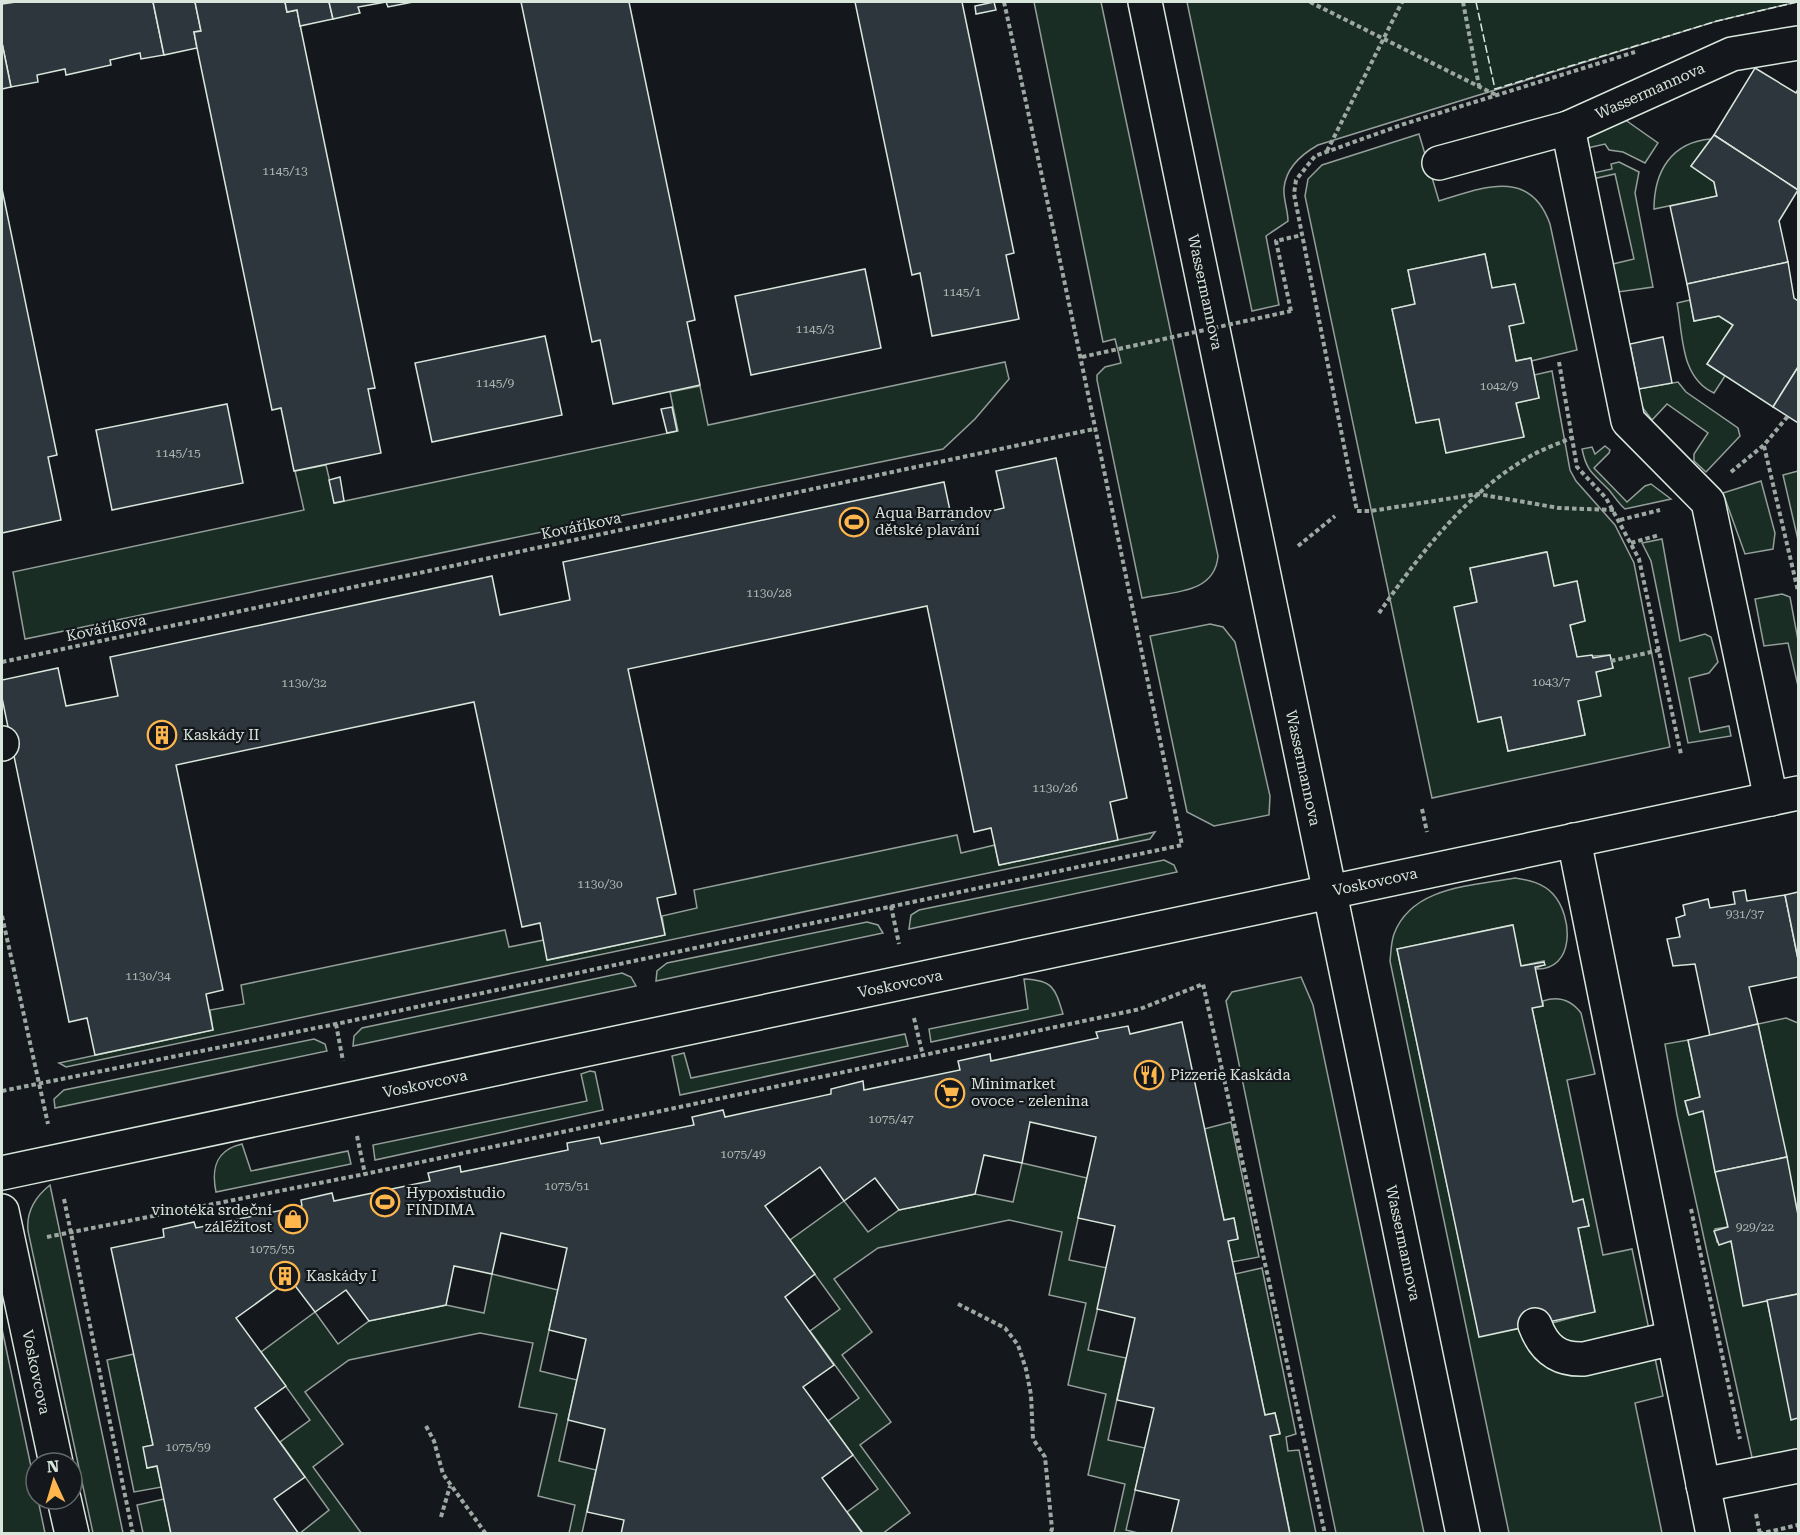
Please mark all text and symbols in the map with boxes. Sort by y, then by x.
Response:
street label: Wassermannova [1593,59,1707,123]
house number: 1145/13 [262,164,308,178]
street label: Wassermannova [1184,233,1226,351]
house number: 1145/1 [943,285,982,299]
house number: 1145/3 [796,322,835,336]
house number: 1145/9 [476,376,515,390]
house number: 1042/9 [1480,379,1519,393]
house number: 1145/15 [155,446,201,460]
place label: Aqua Barrandov dětské plavání [875,504,992,539]
sports icon: Aqua Barrandov dětské plavání [838,506,870,538]
street label: Kováříkova [539,509,623,543]
house number: 1130/28 [746,586,792,600]
street label: Kováříkova [64,611,148,645]
house number: 1043/7 [1532,675,1571,689]
house number: 1130/32 [281,676,327,690]
street label: Wassermannova [1282,709,1324,827]
building icon: Kaskády II [146,719,178,751]
place label: Kaskády II [183,726,259,744]
house number: 1130/26 [1032,781,1078,795]
street label: Voskovcova [1331,864,1419,900]
house number: 1130/30 [577,877,623,891]
house number: 931/37 [1726,907,1765,921]
street label: Voskovcova [856,966,944,1002]
house number: 1130/34 [125,969,171,983]
restaurant icon: Pizzerie Kaskáda [1133,1059,1165,1091]
street label: Voskovcova [381,1066,469,1102]
place label: Pizzerie Kaskáda [1170,1066,1291,1084]
place label: Minimarket ovoce - zelenina [971,1075,1089,1110]
supermarket icon: Minimarket ovoce - zelenina [934,1077,966,1109]
house number: 1075/47 [868,1112,914,1126]
house number: 1075/49 [720,1147,766,1161]
house number: 1075/51 [544,1179,590,1193]
place label: Hypoxistudio FINDIMA [406,1184,505,1219]
street label: Wassermannova [1382,1184,1424,1302]
sports icon: Hypoxistudio FINDIMA [369,1186,401,1218]
place label: vinotéka srdeční záležitost [151,1201,272,1236]
shop icon: vinotéka srdeční záležitost [277,1203,309,1235]
house number: 929/22 [1736,1220,1775,1234]
house number: 1075/55 [249,1242,295,1256]
building icon: Kaskády I [269,1260,301,1292]
place label: Kaskády I [306,1267,377,1285]
street label: Voskovcova [18,1328,54,1416]
house number: 1075/59 [165,1440,211,1454]
north arrow [24,1451,84,1511]
text: N [46,1457,60,1476]

